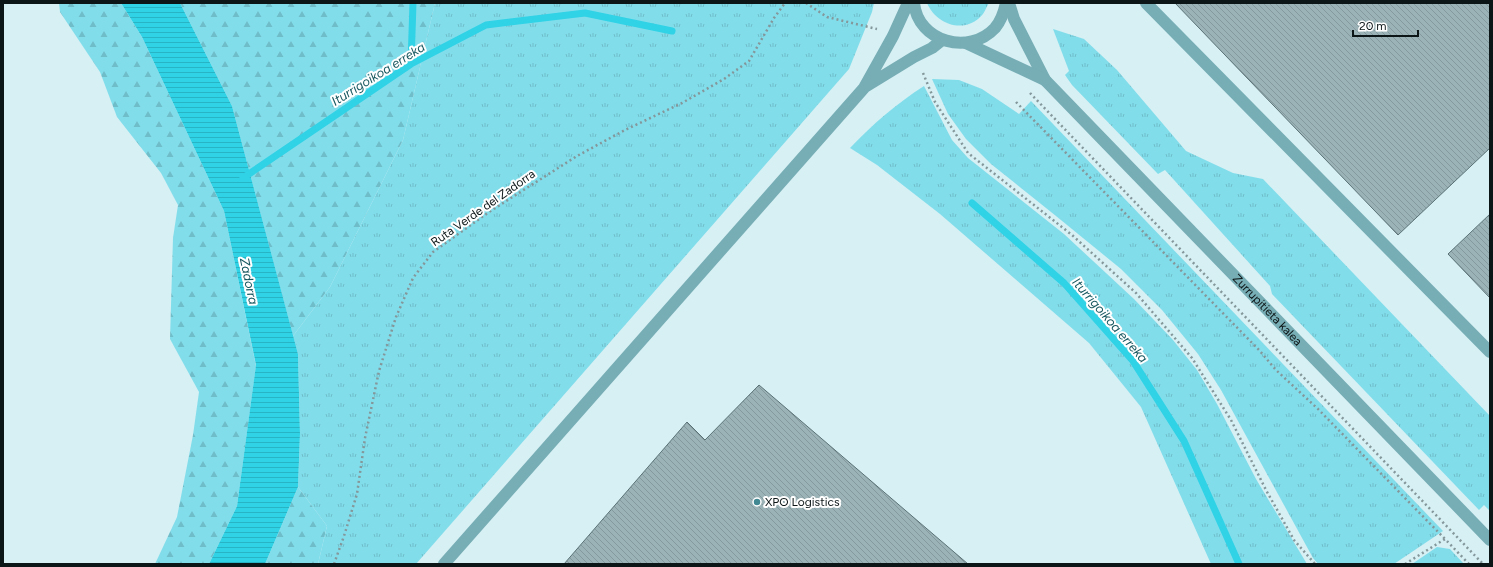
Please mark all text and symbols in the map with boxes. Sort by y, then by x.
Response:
scale bar [1353,12,1418,38]
text: 20 m [1359,19,1387,33]
water label: Iturrigoikoa erreka [329,39,428,109]
street label: Ruta Verde del Zadorra [428,167,538,249]
water label: Zadorra [237,256,261,306]
street label: Zurrupitieta kalea [1230,271,1305,348]
water label: Iturrigoikoa erreka [1069,275,1151,366]
place label: XPO Logistics [765,495,840,509]
marker: XPO Logistics [752,497,762,507]

